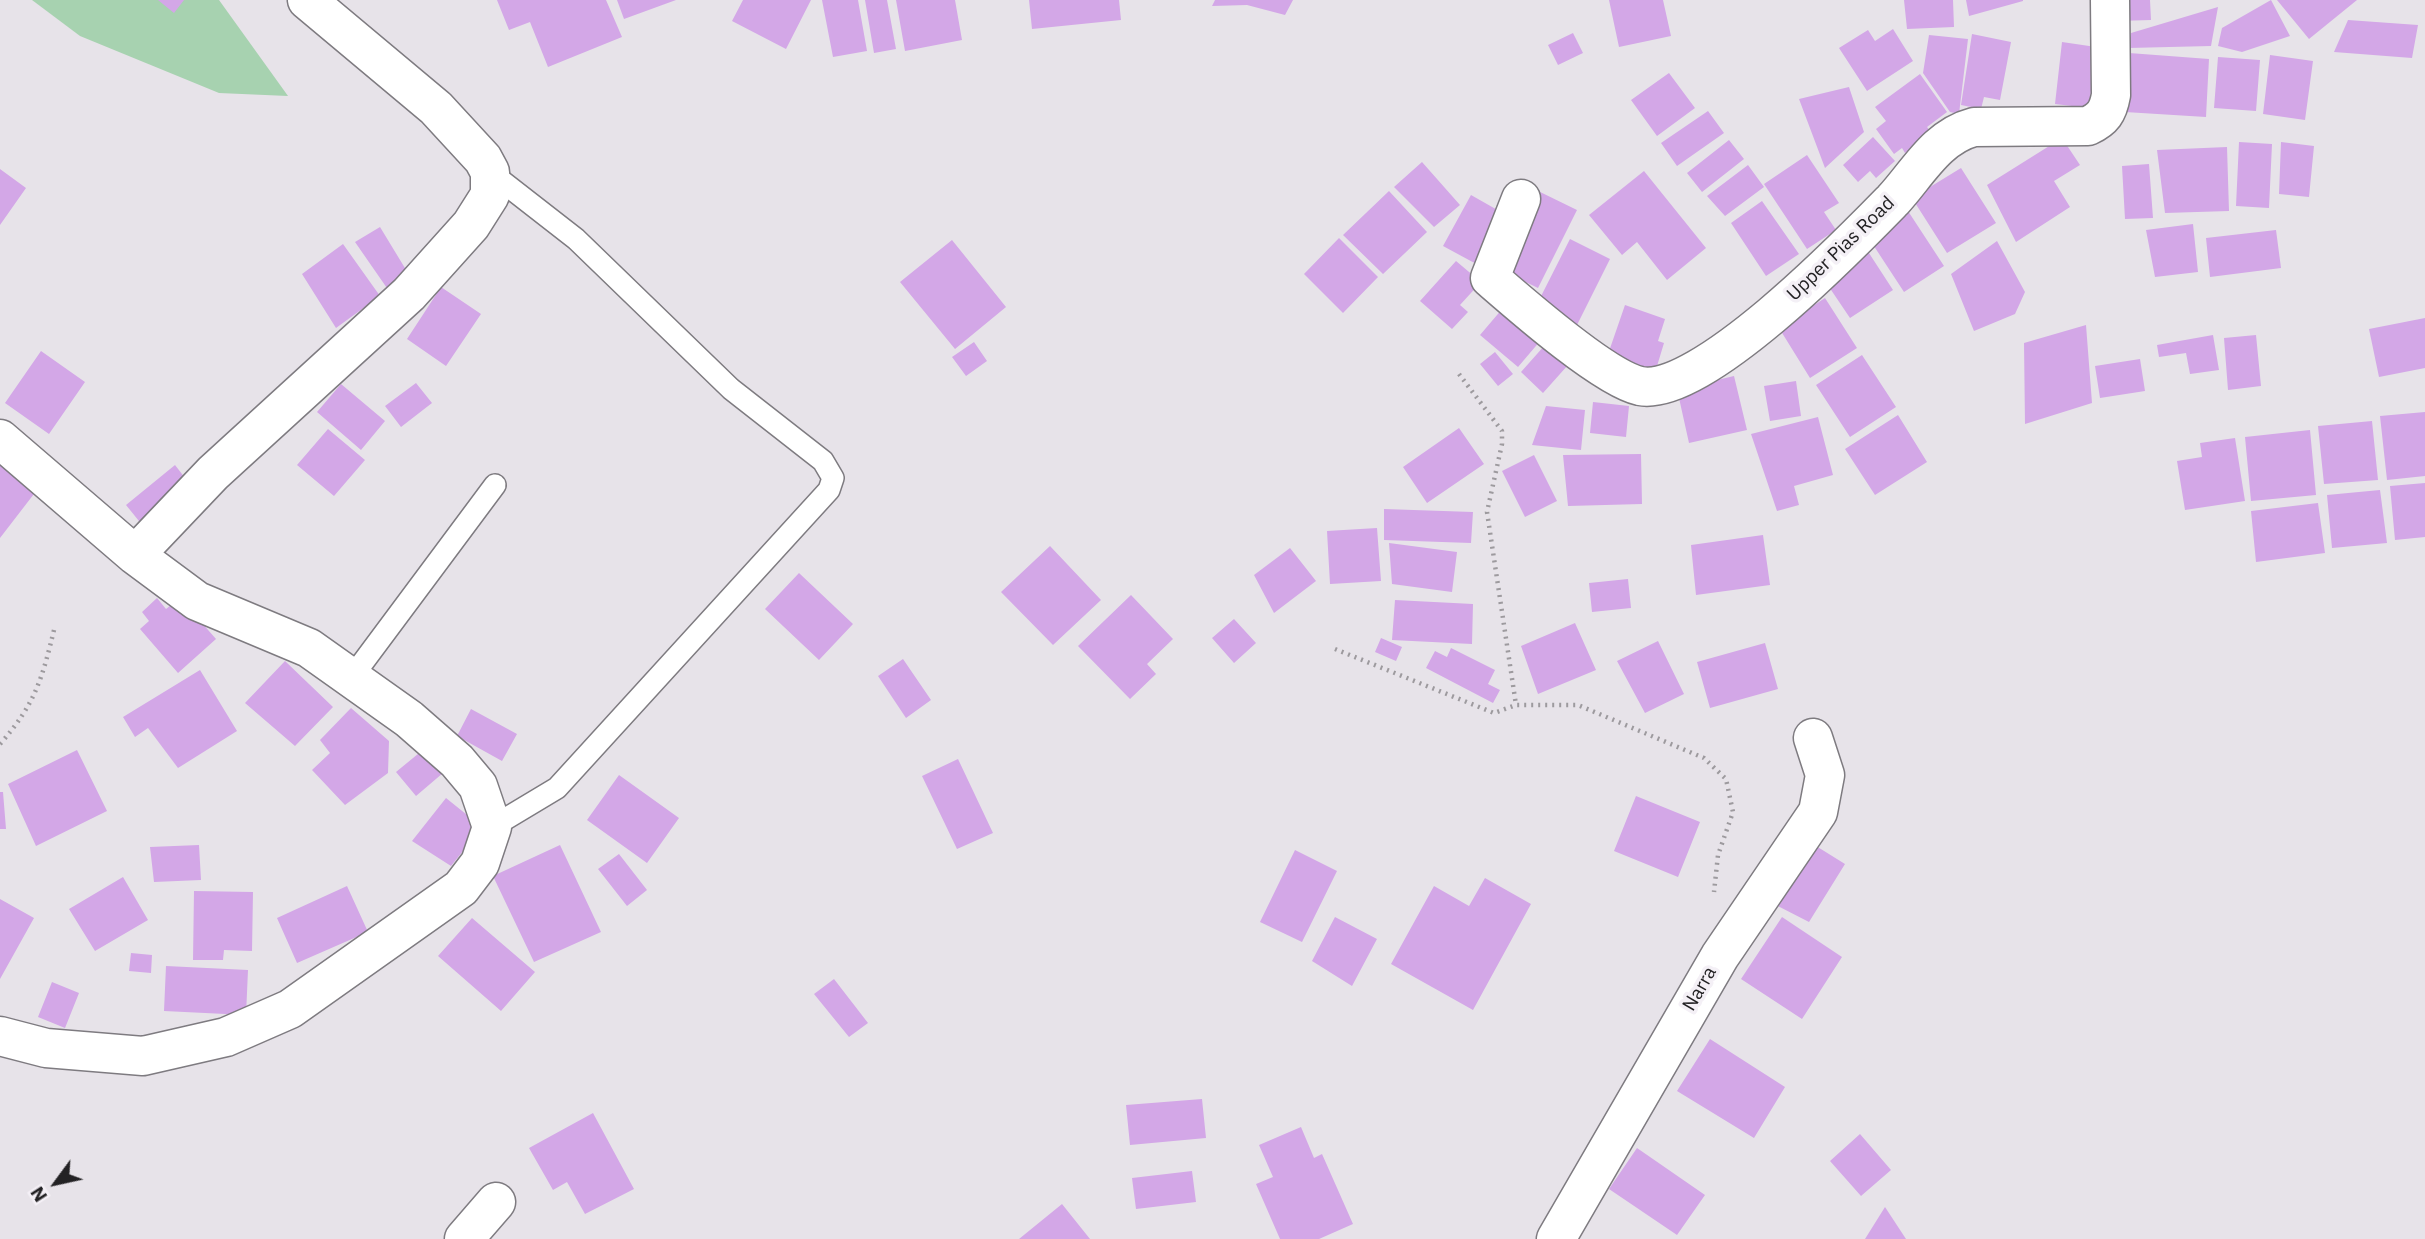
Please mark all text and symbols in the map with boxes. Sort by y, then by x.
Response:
street label: Upper Pias Road [1782,192,1900,306]
street label: Narra [1678,963,1722,1015]
north arrow [21,1148,91,1218]
text: N [25,1182,52,1207]

